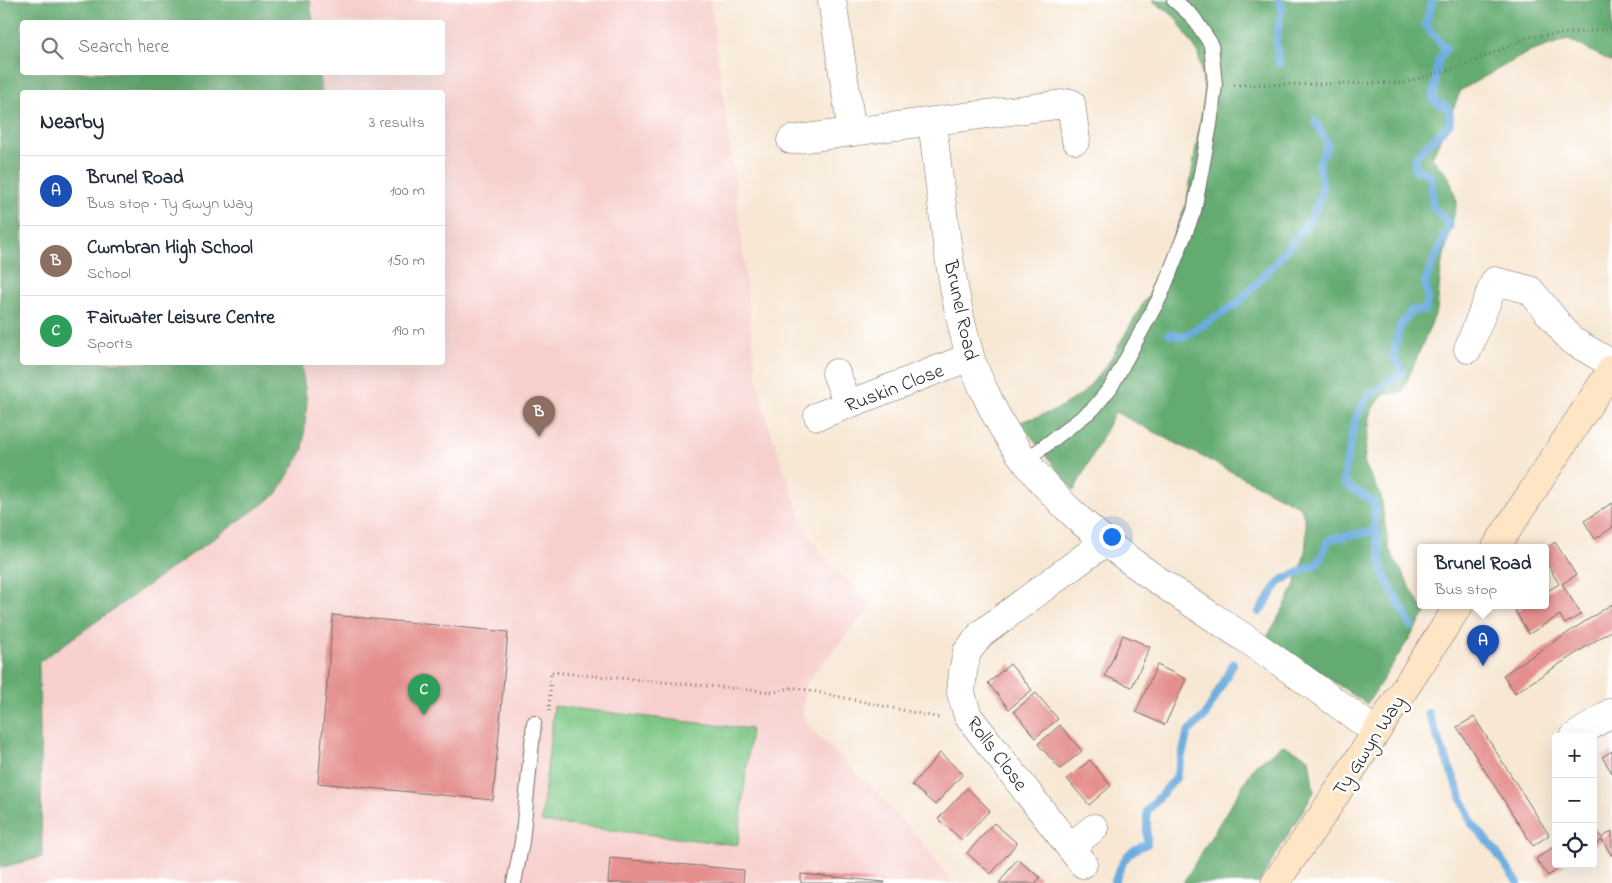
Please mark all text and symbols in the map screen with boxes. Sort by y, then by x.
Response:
search box [20,20,445,75]
icon: search [38,34,66,62]
text: Search here [78,34,169,61]
text: Nearby [40,108,104,138]
text: 3 results [369,111,425,135]
text: Brunel Road [87,165,184,192]
text: A [51,179,61,203]
text: 100 m [390,179,425,203]
text: Bus stop · Ty Gwyn Way [87,192,253,216]
text: Cwmbran High School [87,235,253,262]
text: B [51,249,61,273]
text: 150 m [387,249,425,273]
street label: Brunel Road [935,257,984,363]
text: School [87,262,131,286]
text: Fairwater Leisure Centre [87,305,275,332]
text: C [52,319,60,343]
text: 190 m [392,319,425,343]
text: Sports [87,332,133,356]
street label: Ruskin Close [841,357,949,421]
pin: B [523,396,555,437]
your location [1099,524,1125,550]
popup [1417,544,1549,609]
text: Brunel Road [1435,551,1531,578]
text: Bus stop [1435,578,1497,602]
pin: A [1467,625,1499,666]
pin: C [408,674,440,715]
street label: Ty Gwyn Way [1327,690,1414,803]
street label: Rolls Close [958,711,1034,798]
map controls [1552,733,1597,868]
button: + [1552,733,1597,778]
button: − [1552,778,1597,823]
button: locate [1552,823,1597,868]

